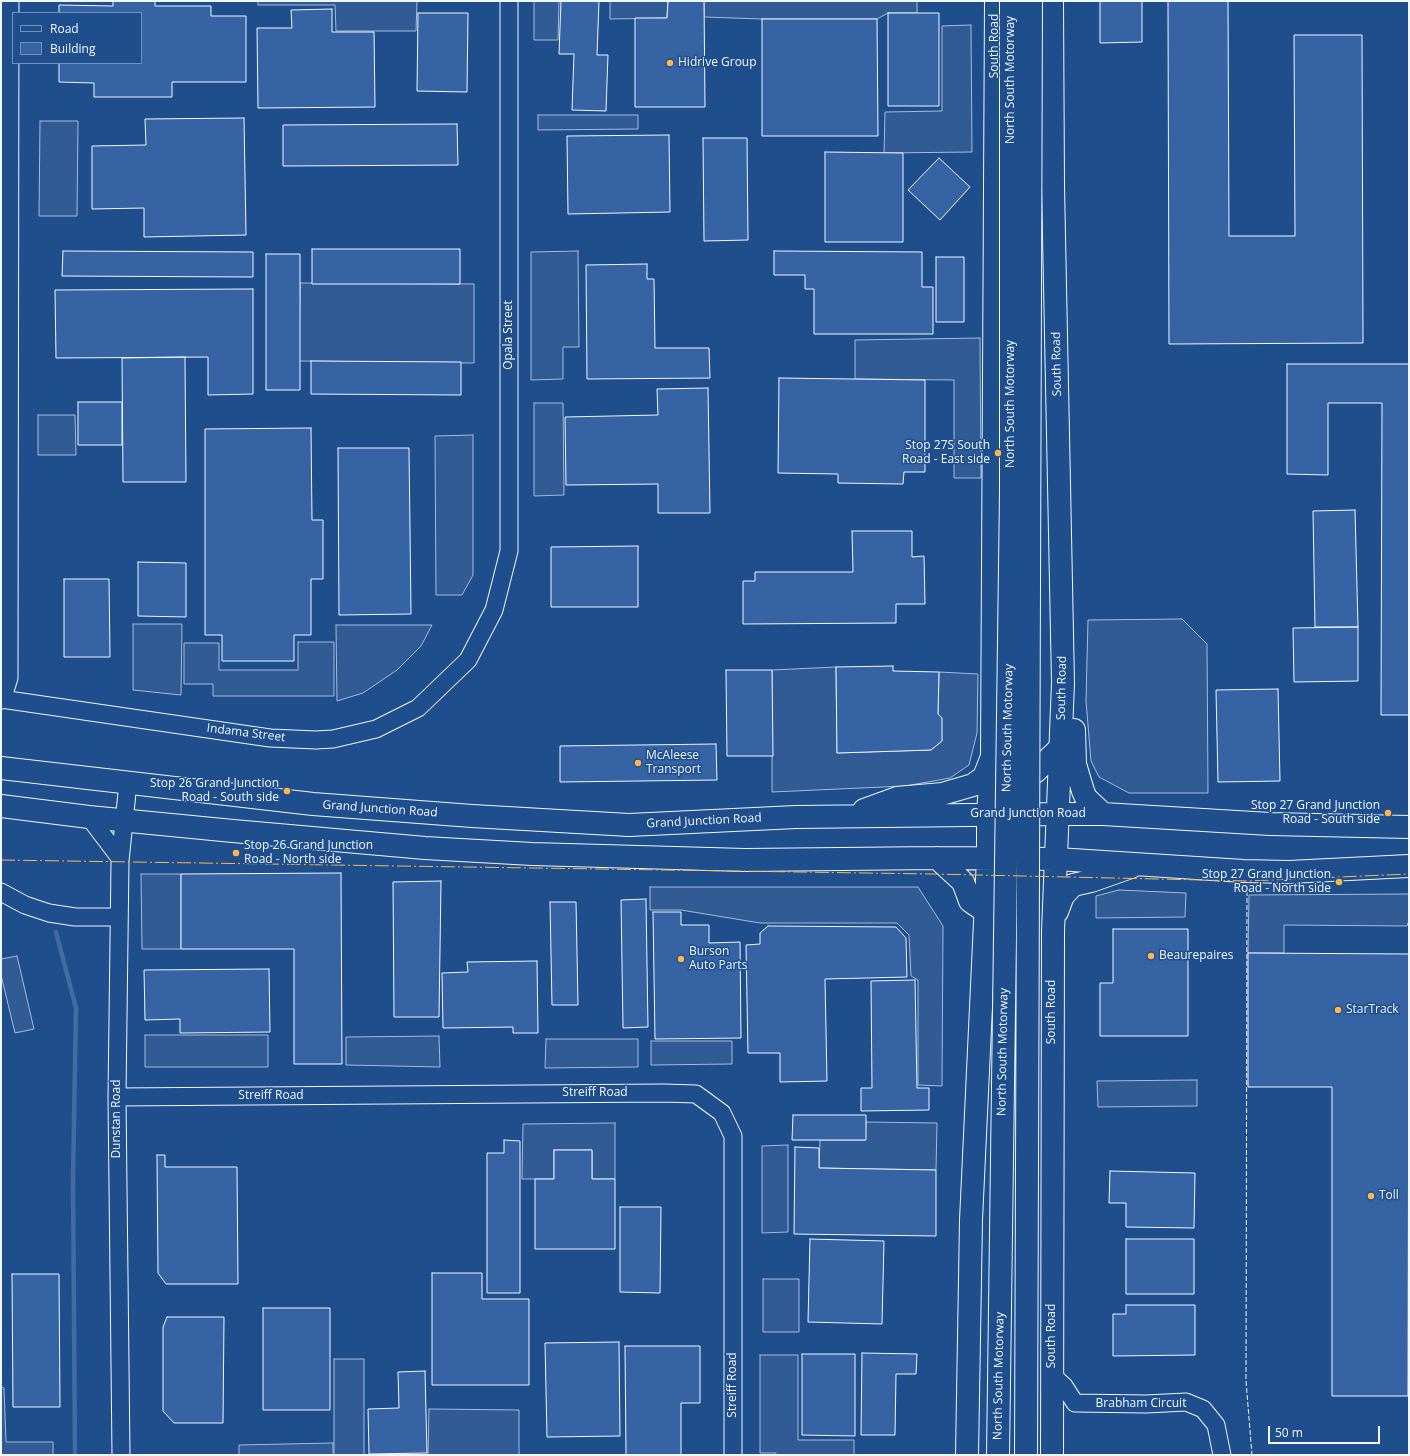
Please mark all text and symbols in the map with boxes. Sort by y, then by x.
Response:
legend [12,12,142,64]
street label: South Road [988,14,1002,78]
street label: North South Motorway [1004,16,1018,144]
text: Road [50,20,79,37]
text: Building [50,40,95,57]
place label: Hidrive Group [678,56,757,70]
marker: Hidrive Group [665,58,675,68]
street label: Opala Street [502,300,516,370]
street label: South Road [1049,332,1065,396]
street label: North South Motorway [1004,340,1018,468]
place label: Stop 27S South Road - East side [902,439,990,467]
marker: Stop 27S South Road - East side [993,448,1003,458]
street label: South Road [1054,656,1070,720]
street label: North South Motorway [1000,664,1016,792]
street label: Indama Street [206,721,286,745]
place label: McAleese Transport [646,749,701,777]
marker: McAleese Transport [633,758,643,768]
place label: Stop 26 Grand Junction Road - South side [150,777,279,805]
marker: Stop 26 Grand Junction Road - South side [282,786,292,796]
street label: Grand Junction Road [322,798,438,820]
place label: Stop 27 Grand Junction Road - South side [1251,799,1380,827]
street label: Grand Junction Road [970,807,1086,821]
marker: Stop 27 Grand Junction Road - South side [1383,808,1393,818]
street label: Grand Junction Road [646,811,762,831]
place label: Stop 26 Grand Junction Road - North side [244,839,373,867]
marker: Stop 26 Grand Junction Road - North side [231,848,241,858]
place label: Stop 27 Grand Junction Road - North side [1202,868,1331,896]
marker: Stop 27 Grand Junction Road - North side [1334,877,1344,887]
place label: Burson Auto Parts [689,945,747,973]
place label: Beaurepaires [1159,949,1234,963]
marker: Beaurepaires [1146,951,1156,961]
marker: Burson Auto Parts [676,954,686,964]
street label: South Road [1045,980,1059,1044]
street label: North South Motorway [995,988,1011,1116]
place label: StarTrack [1346,1003,1399,1017]
marker: StarTrack [1333,1005,1343,1015]
street label: Dunstan Road [110,1079,124,1159]
street label: Streiff Road [562,1086,628,1100]
street label: Streiff Road [238,1089,304,1103]
place label: Toll [1379,1189,1399,1203]
marker: Toll [1366,1191,1376,1201]
street label: South Road [1045,1304,1059,1368]
street label: North South Motorway [991,1312,1007,1440]
street label: Streiff Road [726,1352,740,1418]
street label: Brabham Circuit [1096,1397,1186,1411]
scale bar [1270,1418,1382,1444]
text: 50 m [1275,1424,1303,1441]

